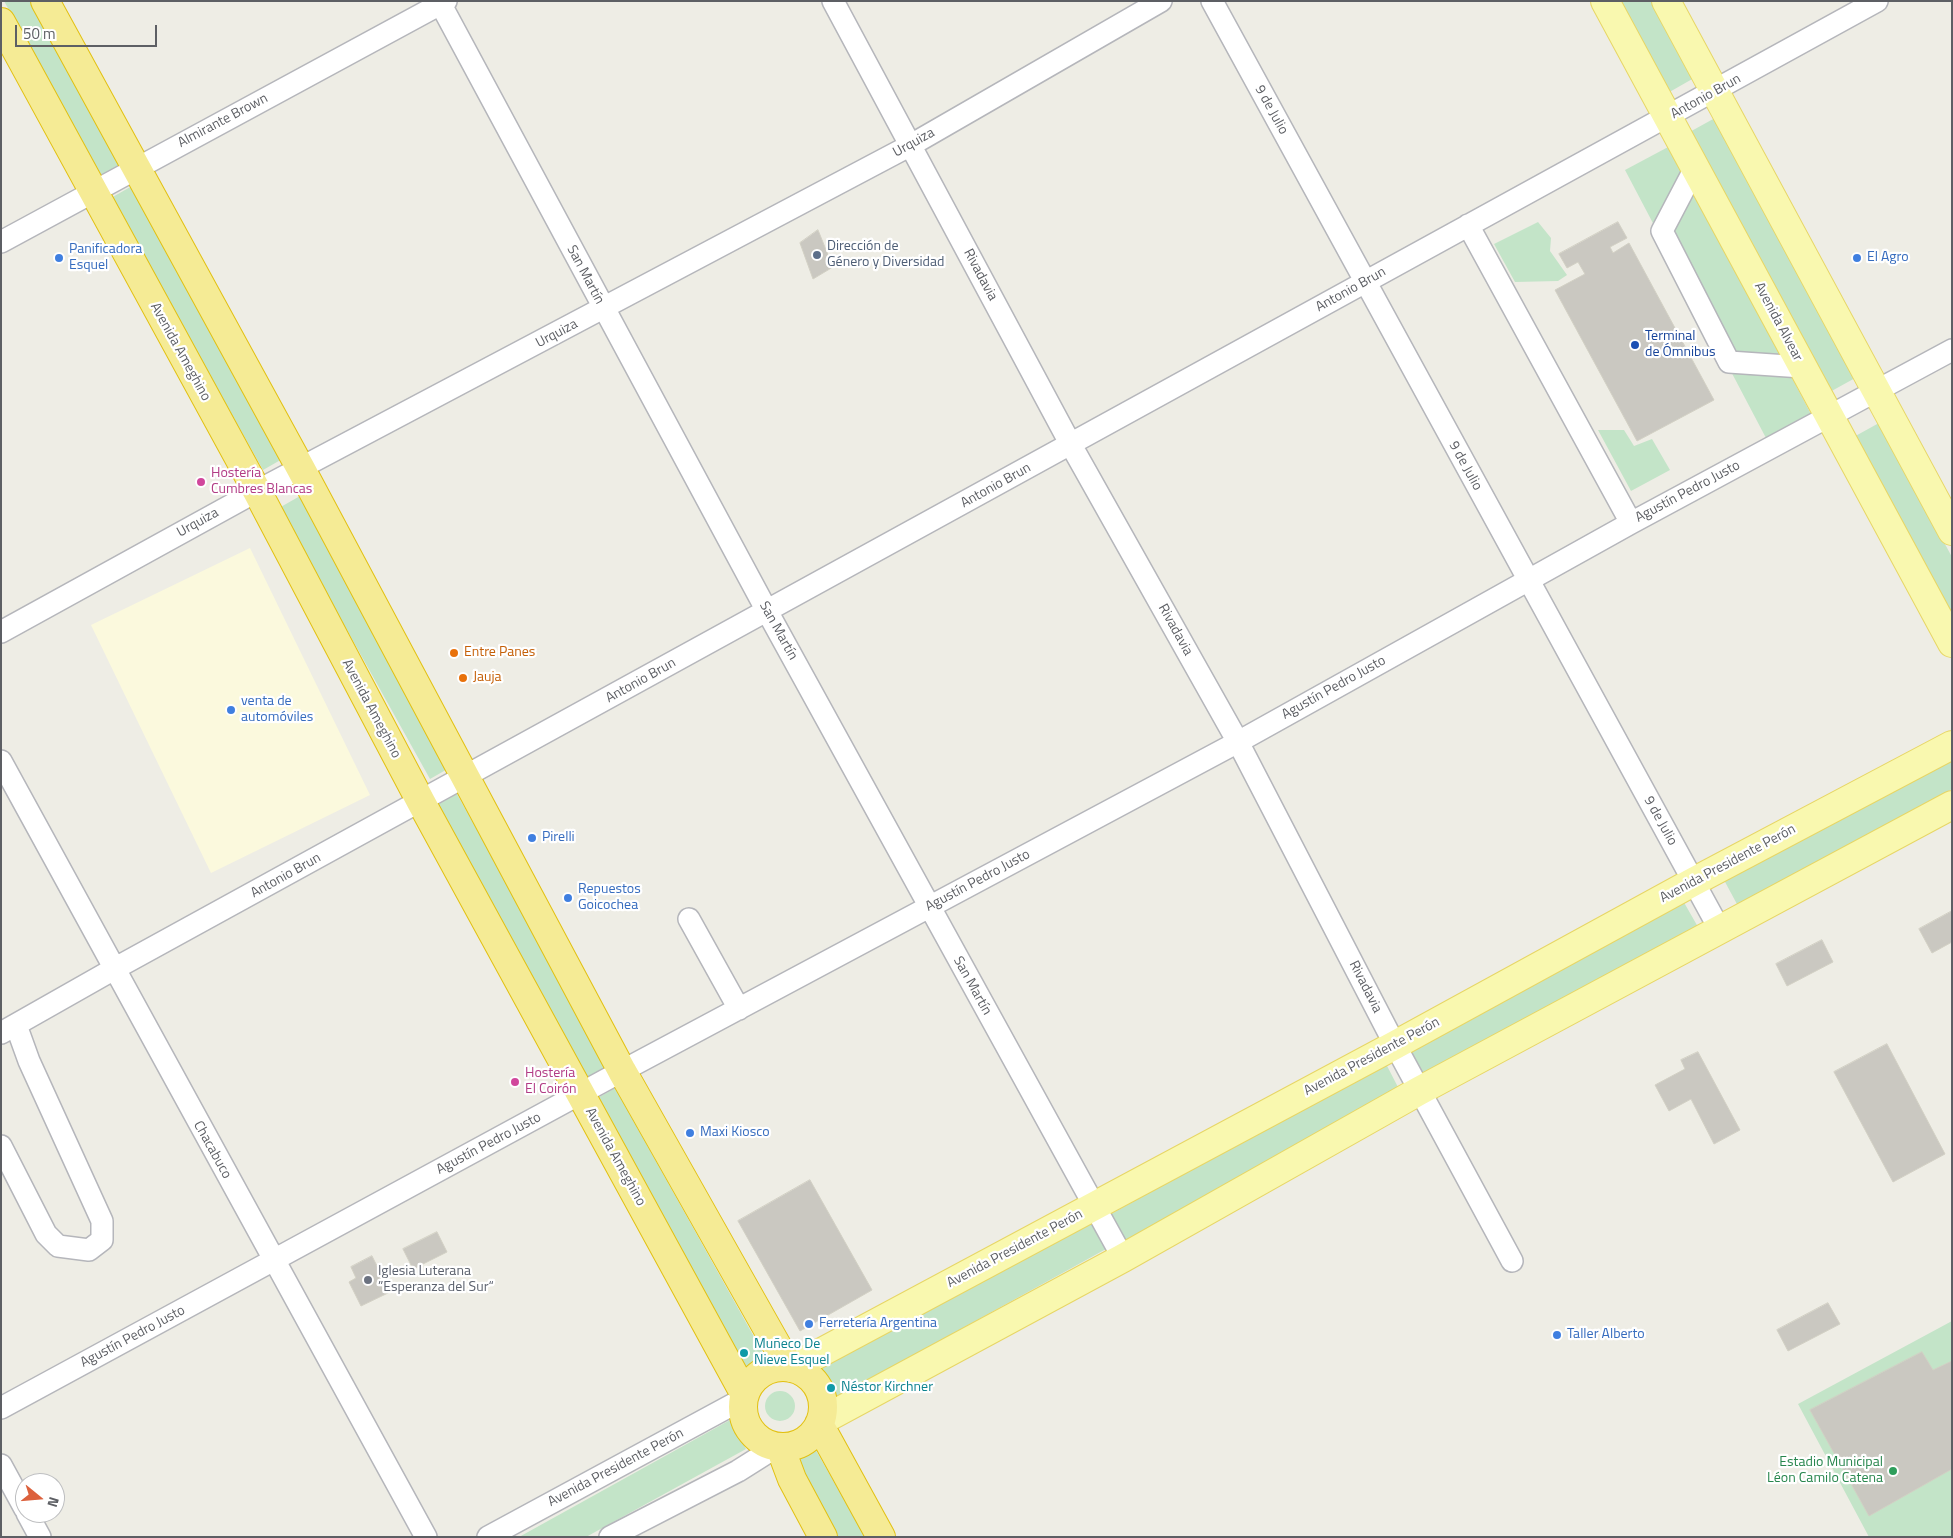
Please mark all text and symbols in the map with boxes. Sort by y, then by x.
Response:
scale bar [18,15,160,47]
text: 50 m [23,22,56,45]
street label: Antonio Brun [1668,71,1744,123]
street label: 9 de Julio [1251,82,1291,138]
street label: Almirante Brown [175,90,271,152]
street label: Urquiza [890,125,938,161]
place label: Dirección de Género y Diversidad [827,239,944,272]
place label: Panificadora Esquel [69,242,142,274]
street label: San Martín [562,243,608,307]
street label: Rivadavia [959,246,1001,304]
marker: Dirección de Género y Diversidad [811,249,823,261]
place label: El Agro [1867,250,1909,266]
marker: Panificadora Esquel [53,252,65,264]
marker: El Agro [1851,252,1863,264]
street label: Antonio Brun [1313,264,1389,316]
street label: Avenida Alvear [1750,280,1806,364]
street label: Avenida Ameghino [146,300,214,404]
street label: Urquiza [533,316,581,352]
place label: Terminal de Ómnibus [1645,329,1715,362]
marker: Terminal de Ómnibus [1629,339,1641,351]
street label: 9 de Julio [1445,438,1485,494]
street label: Agustín Pedro Justo [1633,457,1743,527]
street label: Antonio Brun [958,460,1034,512]
place label: Hostería Cumbres Blancas [211,466,312,498]
marker: Hostería Cumbres Blancas [195,476,207,488]
street label: Urquiza [174,505,222,541]
street label: San Martín [755,599,801,663]
street label: Rivadavia [1154,601,1196,659]
place label: Entre Panes [464,645,535,661]
marker: Entre Panes [448,647,460,659]
street label: Agustín Pedro Justo [1279,653,1389,723]
street label: Antonio Brun [603,655,679,707]
street label: Avenida Ameghino [338,657,404,761]
place label: Jauja [473,670,502,686]
marker: Jauja [457,672,469,684]
place label: venta de automóviles [241,694,313,726]
marker: venta de automóviles [225,704,237,716]
street label: 9 de Julio [1640,793,1680,849]
street label: Avenida Presidente Perón [1657,821,1799,907]
place label: Pirelli [542,830,575,846]
marker: Pirelli [526,832,538,844]
street label: Agustín Pedro Justo [923,846,1033,916]
street label: Antonio Brun [248,850,324,902]
place label: Repuestos Goicochea [578,882,641,914]
marker: Repuestos Goicochea [562,892,574,904]
street label: San Martín [949,954,995,1018]
street label: Rivadavia [1345,958,1385,1016]
street label: Avenida Presidente Perón [1301,1014,1443,1100]
place label: Hostería El Coirón [525,1066,577,1098]
marker: Hostería El Coirón [509,1076,521,1088]
street label: Avenida Ameghino [581,1105,649,1209]
street label: Agustín Pedro Justo [434,1109,544,1179]
street label: Chacabuco [189,1118,235,1182]
place label: Maxi Kiosco [700,1125,770,1141]
marker: Maxi Kiosco [684,1127,696,1139]
street label: Avenida Presidente Perón [944,1206,1086,1292]
place label: Iglesia Luterana ”Esperanza del Sur“ [378,1264,494,1296]
marker: Iglesia Luterana ”Esperanza del Sur“ [362,1274,374,1286]
street label: Agustín Pedro Justo [78,1302,188,1372]
place label: Ferretería Argentina [819,1316,937,1332]
marker: Ferretería Argentina [803,1318,815,1330]
place label: Taller Alberto [1567,1327,1645,1343]
marker: Taller Alberto [1551,1329,1563,1341]
place label: Muñeco De Nieve Esquel [754,1337,830,1370]
marker: Muñeco De Nieve Esquel [738,1347,750,1359]
place label: Néstor Kirchner [841,1380,933,1396]
marker: Néstor Kirchner [825,1382,837,1394]
street label: Avenida Presidente Perón [545,1425,687,1511]
place label: Estadio Municipal Léon Camilo Catena [1767,1455,1883,1488]
marker: Estadio Municipal Léon Camilo Catena [1887,1465,1899,1477]
north arrow [15,1473,65,1523]
text: N [42,1495,65,1510]

